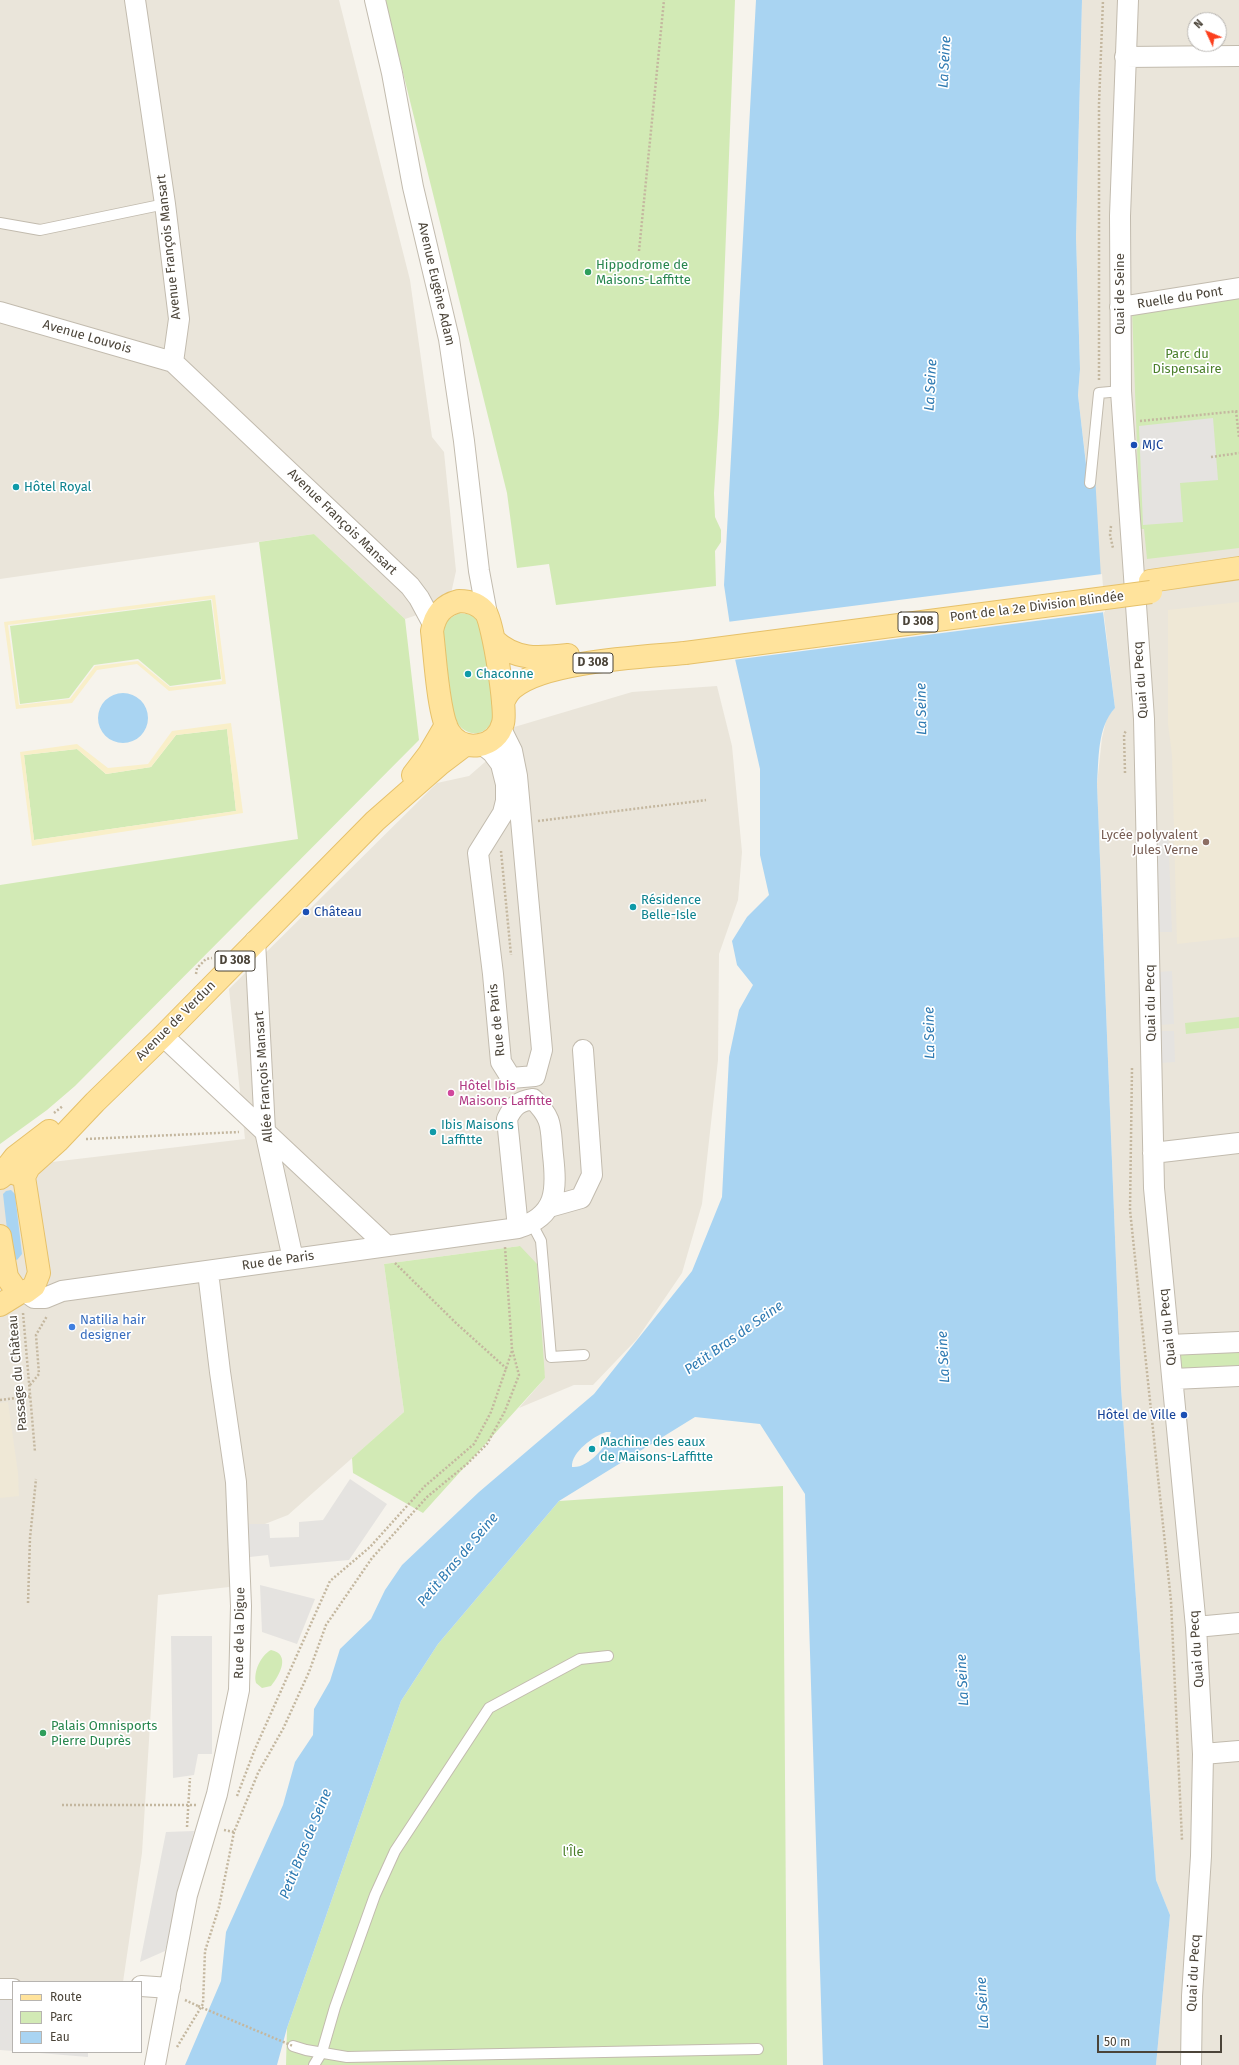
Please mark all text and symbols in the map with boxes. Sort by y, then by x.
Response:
north arrow [1187,12,1227,52]
text: N [1192,17,1206,31]
water label: La Seine [935,36,955,88]
street label: Avenue François Mansart [154,174,184,320]
street label: Avenue Eugène Adam [414,221,458,347]
street label: Quai de Seine [1112,253,1128,335]
place label: Hippodrome de Maisons-Laffitte [596,257,691,288]
marker: Hippodrome de Maisons-Laffitte [583,267,593,277]
street label: Ruelle du Pont [1136,284,1224,312]
street label: Avenue Louvois [41,317,133,357]
park label: Parc du Dispensaire [1153,346,1221,377]
water label: La Seine [921,359,941,411]
place label: MJC [1142,437,1163,453]
marker: MJC [1129,440,1139,450]
street label: Avenue François Mansart [284,466,400,578]
place label: Hôtel Royal [24,479,91,495]
marker: Hôtel Royal [11,482,21,492]
street label: Pont de la 2e Division Blindée [949,589,1125,625]
road number: D 308 [898,612,938,632]
street label: Quai du Pecq [1131,641,1151,719]
road number: D 308 [573,653,613,673]
place label: Chaconne [476,666,534,682]
marker: Chaconne [463,669,473,679]
water label: La Seine [913,683,931,735]
place label: Lycée polyvalent Jules Verne [1101,827,1198,858]
marker: Lycée polyvalent Jules Verne [1201,837,1211,847]
place label: Résidence Belle-Isle [641,892,701,923]
marker: Résidence Belle-Isle [628,902,638,912]
place label: Château [314,904,362,920]
marker: Château [301,907,311,917]
road number: D 308 [215,951,255,971]
street label: Quai du Pecq [1143,964,1159,1042]
street label: Avenue de Verdun [133,978,219,1064]
street label: Rue de Paris [485,983,509,1057]
water label: La Seine [921,1007,939,1059]
street label: Allée François Mansart [252,1011,276,1143]
place label: Hôtel Ibis Maisons Laffitte [459,1078,552,1109]
marker: Hôtel Ibis Maisons Laffitte [446,1088,456,1098]
place label: Ibis Maisons Laffitte [441,1117,514,1148]
marker: Ibis Maisons Laffitte [428,1127,438,1137]
street label: Rue de Paris [241,1248,315,1274]
street label: Quai du Pecq [1156,1288,1180,1366]
water label: Petit Bras de Seine [681,1298,787,1378]
place label: Natilia hair designer [80,1312,146,1343]
street label: Passage du Château [5,1314,31,1432]
marker: Natilia hair designer [67,1322,77,1332]
water label: La Seine [934,1331,954,1383]
place label: Hôtel de Ville [1097,1407,1176,1423]
marker: Hôtel de Ville [1179,1410,1189,1420]
place label: Machine des eaux de Maisons-Laffitte [600,1434,713,1465]
marker: Machine des eaux de Maisons-Laffitte [587,1444,597,1454]
water label: Petit Bras de Seine [414,1510,502,1610]
street label: Rue de la Digue [231,1587,249,1679]
street label: Quai du Pecq [1187,1610,1207,1688]
water label: La Seine [953,1654,973,1706]
place label: Palais Omnisports Pierre Duprès [51,1718,157,1749]
marker: Palais Omnisports Pierre Duprès [38,1728,48,1738]
water label: Petit Bras de Seine [276,1787,336,1901]
park label: l'Île [562,1844,584,1860]
street label: Quai du Pecq [1184,1934,1204,2012]
water label: La Seine [973,1977,993,2029]
legend [12,1981,142,2053]
text: Route [50,1990,82,2004]
text: Parc [50,2010,73,2024]
scale bar [1099,2027,1224,2053]
text: Eau [50,2030,70,2044]
text: 50 m [1104,2035,1130,2049]

